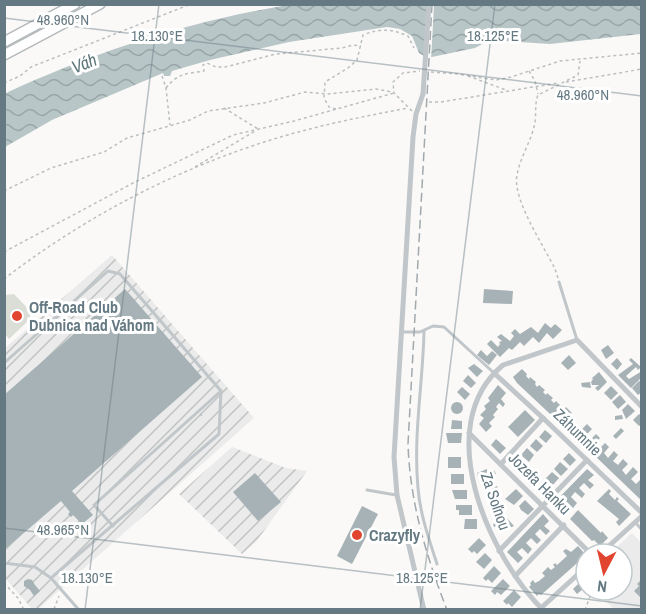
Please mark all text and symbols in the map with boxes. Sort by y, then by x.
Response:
text: 48.960°N [37,9,89,30]
text: 18.130°E [131,25,183,46]
text: 18.125°E [467,25,519,46]
water label: Váh [68,47,100,79]
text: 48.960°N [557,84,609,105]
place label: Off-Road Club Dubnica nad Váhom [29,296,154,336]
marker: Off-Road Club Dubnica nad Váhom [10,309,24,323]
street label: Záhumnie [549,404,607,460]
street label: Jozefa Hanku [504,447,576,519]
street label: Za Soľnou [476,469,516,533]
text: 48.965°N [37,519,89,540]
place label: Crazyfly [369,524,421,546]
marker: Crazyfly [350,528,364,542]
north arrow [574,542,634,602]
text: 18.130°E [61,567,113,588]
text: 18.125°E [396,567,448,588]
text: N [596,575,608,598]

